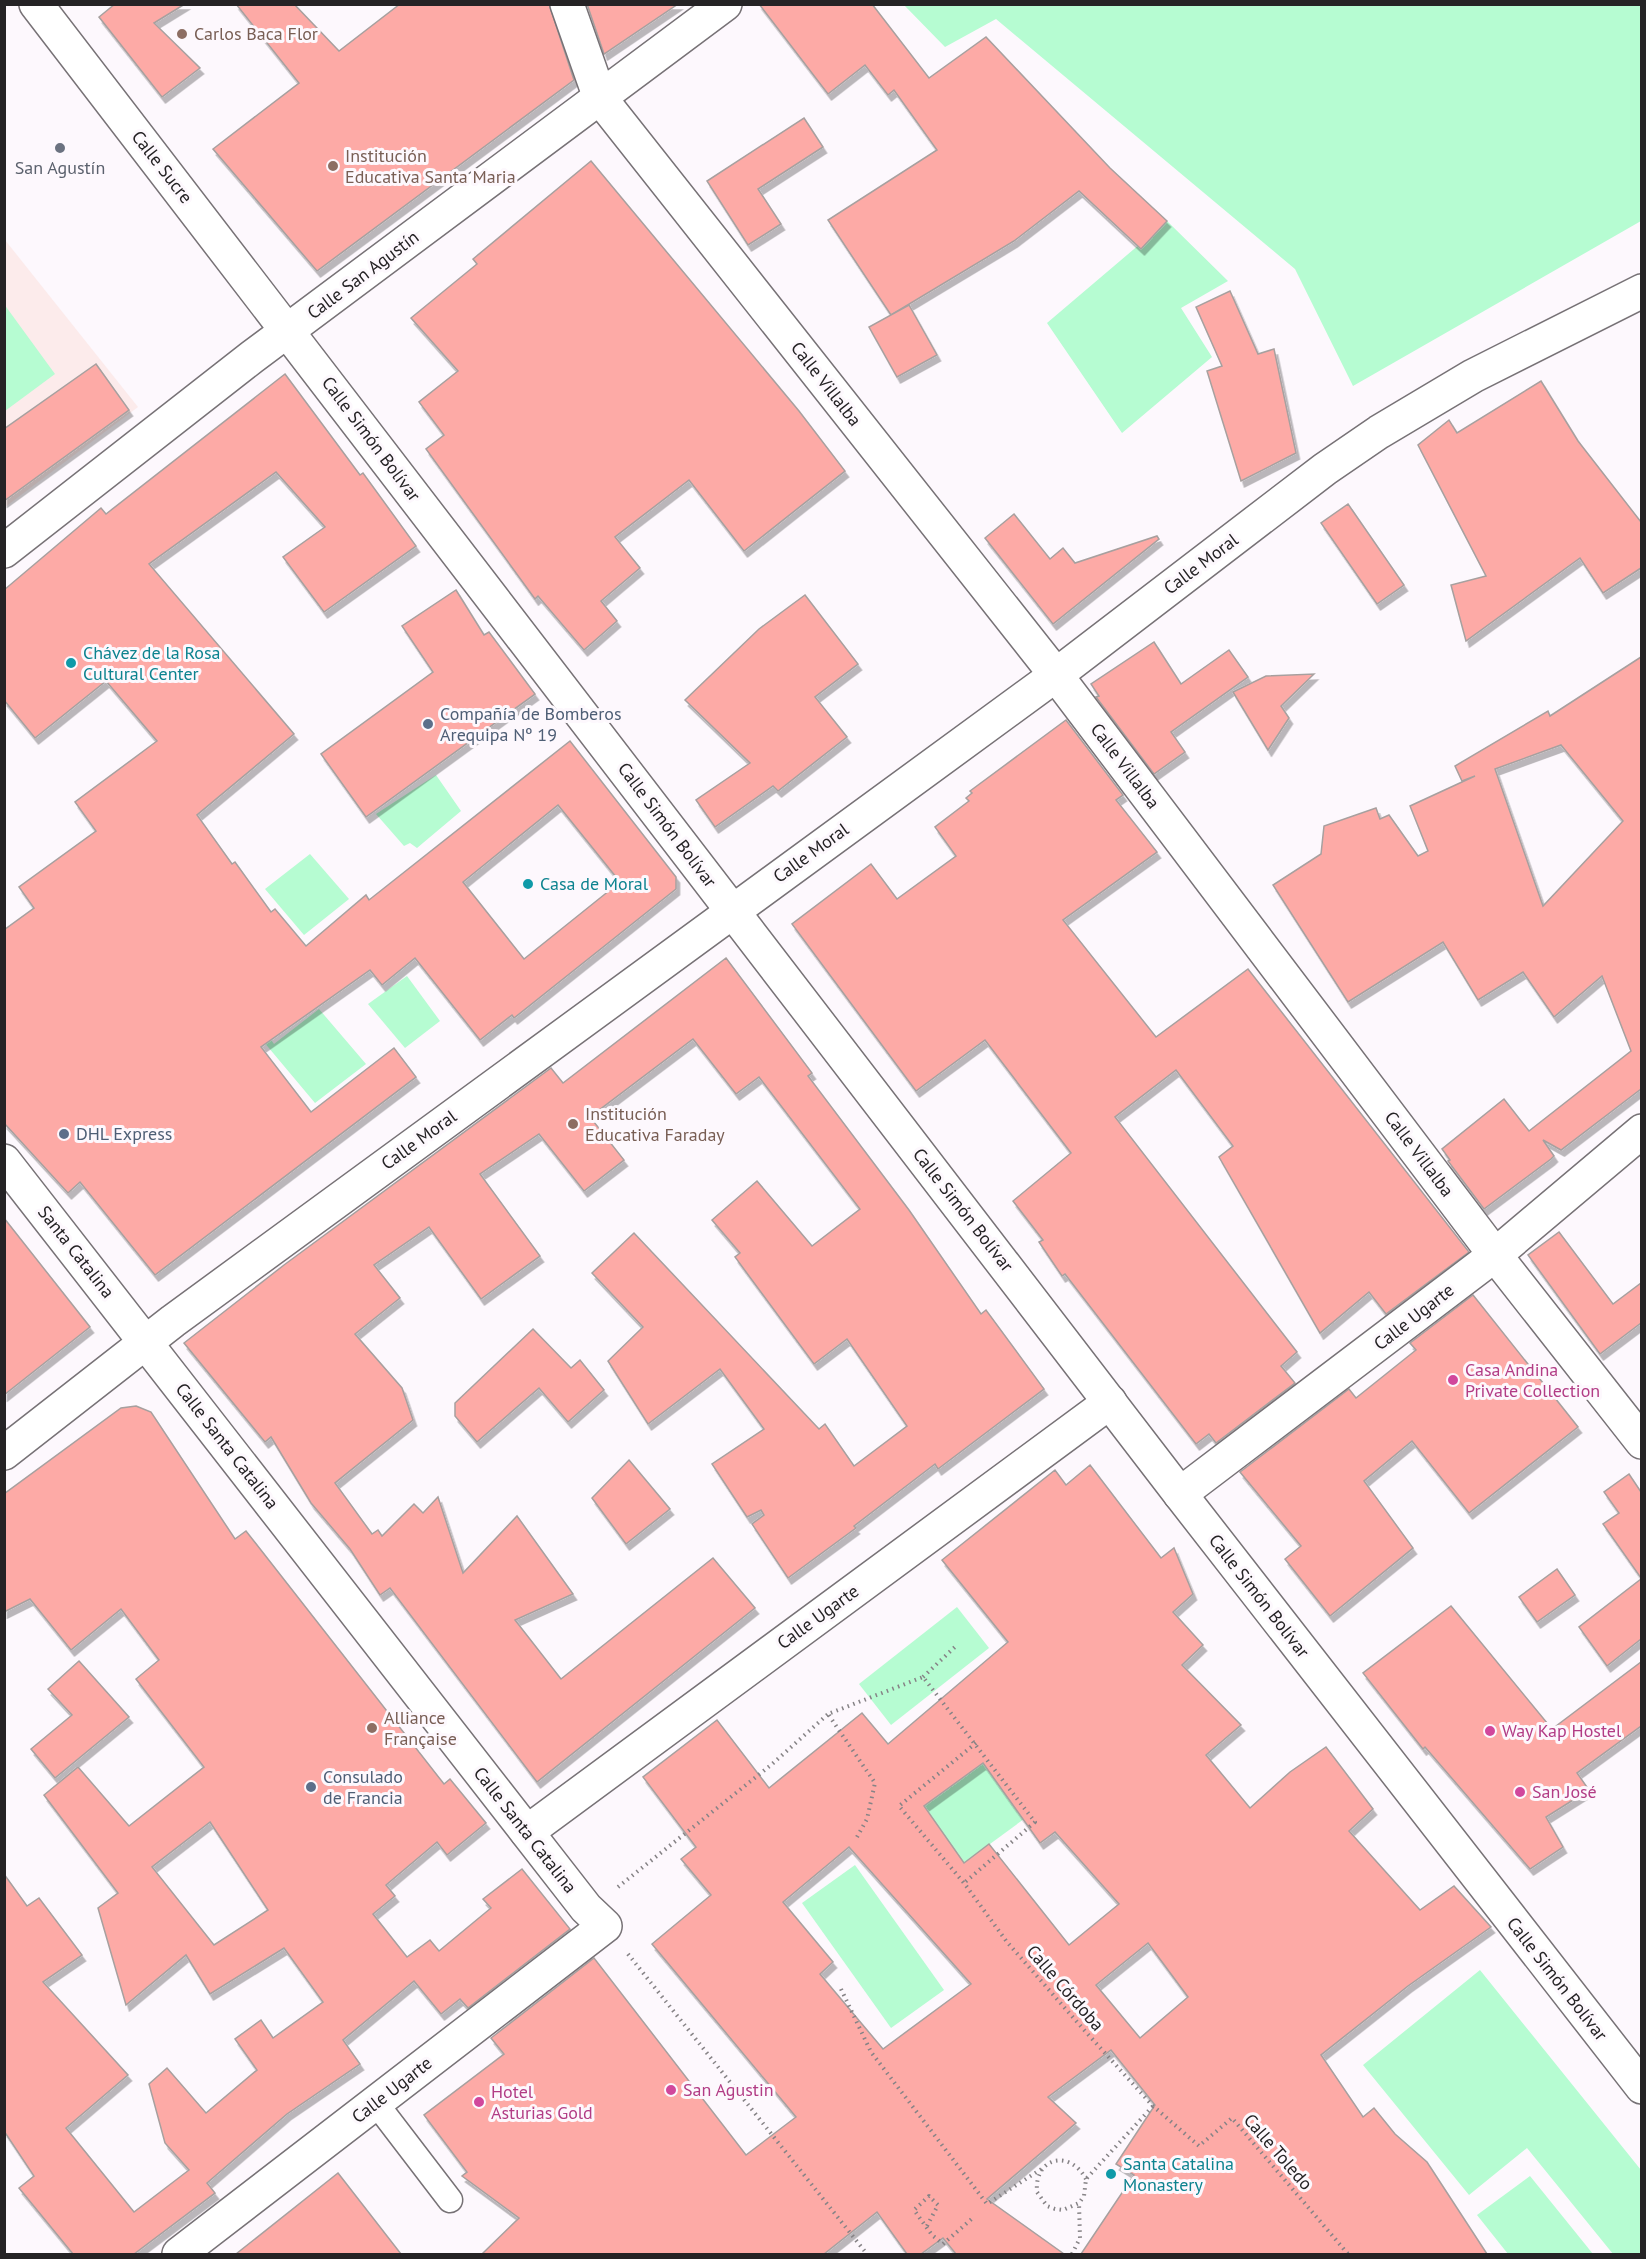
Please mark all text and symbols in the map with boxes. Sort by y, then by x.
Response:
place label: Carlos Baca Flor [194,22,318,45]
marker: Carlos Baca Flor [175,27,189,41]
street label: Calle Sucre [127,126,198,208]
marker: San Agustín [53,141,67,155]
place label: Institución Educativa Santa Maria [345,144,516,188]
place label: San Agustín [15,156,105,179]
marker: Institución Educativa Santa Maria [326,159,340,173]
street label: Calle San Agustín [302,225,423,324]
street label: Calle Villalba [786,337,867,431]
street label: Calle Simón Bolívar [317,372,426,506]
street label: Calle Moral [1159,528,1243,599]
place label: Chávez de la Rosa Cultural Center [83,641,220,685]
marker: Chávez de la Rosa Cultural Center [64,656,78,670]
place label: Compañía de Bomberos Arequipa Nº 19 [440,702,622,746]
marker: Compañía de Bomberos Arequipa Nº 19 [421,717,435,731]
street label: Calle Villalba [1086,718,1165,813]
street label: Calle Simón Bolívar [613,758,722,892]
street label: Calle Moral [769,817,853,888]
place label: Casa de Moral [540,872,649,895]
marker: Casa de Moral [521,877,535,891]
place label: Institución Educativa Faraday [585,1102,725,1146]
street label: Calle Moral [377,1104,461,1175]
street label: Calle Villalba [1380,1106,1459,1201]
marker: Institución Educativa Faraday [566,1117,580,1131]
place label: DHL Express [76,1122,172,1145]
marker: DHL Express [57,1127,71,1141]
street label: Calle Simón Bolívar [908,1143,1019,1276]
street label: Santa Catalina [33,1201,120,1302]
street label: Calle Ugarte [1369,1278,1458,1355]
place label: Casa Andina Private Collection [1465,1358,1600,1402]
marker: Casa Andina Private Collection [1446,1373,1460,1387]
street label: Calle Santa Catalina [171,1378,284,1514]
street label: Calle Simón Bolívar [1204,1529,1315,1662]
street label: Calle Ugarte [772,1579,863,1654]
place label: Alliance Française [384,1706,457,1750]
place label: Way Kap Hostel [1502,1719,1622,1742]
marker: Alliance Française [365,1721,379,1735]
marker: Way Kap Hostel [1483,1724,1497,1738]
street label: Calle Santa Catalina [469,1762,582,1898]
place label: Consulado de Francia [323,1765,403,1809]
marker: Consulado de Francia [304,1780,318,1794]
place label: San José [1532,1780,1597,1803]
marker: San José [1513,1785,1527,1799]
street label: Calle Simón Bolívar [1502,1912,1613,2045]
street label: Calle Córdoba [1022,1940,1109,2036]
street label: Calle Ugarte [347,2051,436,2128]
place label: San Agustin [683,2078,774,2101]
place label: Hotel Asturias Gold [491,2080,593,2124]
marker: San Agustin [664,2083,678,2097]
marker: Hotel Asturias Gold [472,2095,486,2109]
street label: Calle Toledo [1239,2109,1318,2195]
place label: Santa Catalina Monastery [1123,2152,1234,2196]
marker: Santa Catalina Monastery [1104,2167,1118,2181]

